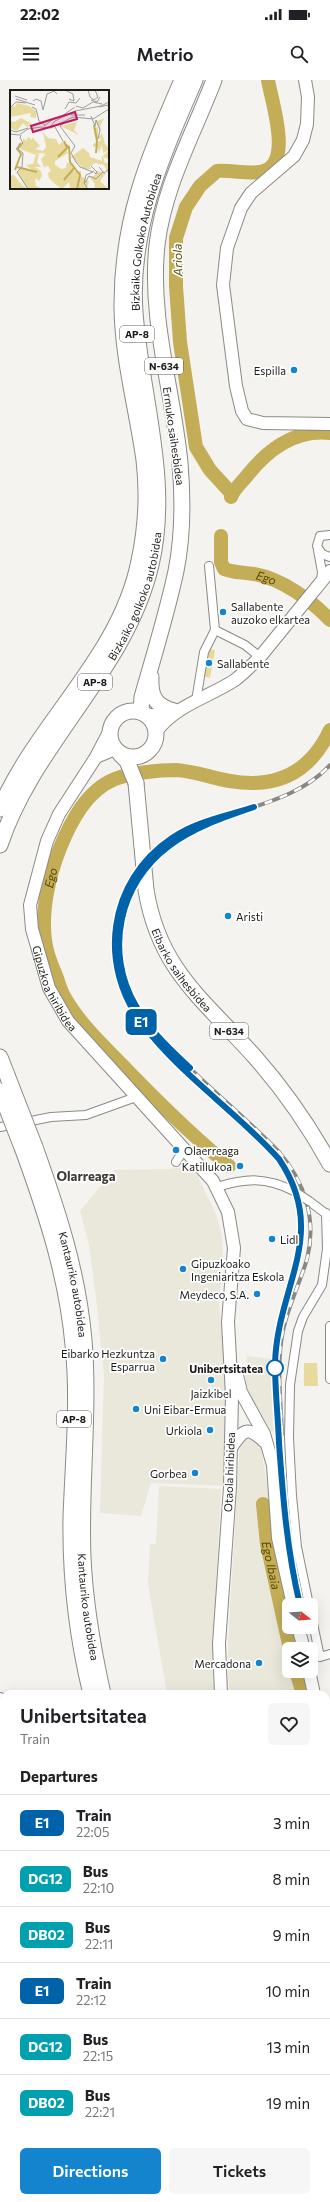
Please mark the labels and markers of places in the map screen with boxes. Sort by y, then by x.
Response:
place label: Espilla [254,364,286,377]
marker: Espilla [289,365,299,375]
place label: Sallabente auzoko elkartea [231,600,310,626]
marker: Sallabente auzoko elkartea [218,607,228,617]
place label: Sallabente [217,657,270,670]
marker: Sallabente [204,658,214,668]
place label: Aristi [236,910,263,923]
marker: Aristi [223,911,233,921]
place label: Olaerreaga [184,1144,239,1157]
marker: Olaerreaga [171,1145,181,1155]
place label: Katillukoa [182,1160,232,1173]
marker: Katillukoa [235,1161,245,1171]
place label: Lidl [280,1233,298,1246]
marker: Lidl [267,1234,277,1244]
place label: Gipuzkoako Ingeniaritza Eskola [191,1257,284,1283]
marker: Gipuzkoako Ingeniaritza Eskola [178,1264,188,1274]
place label: Meydeco, S.A. [180,1288,249,1301]
marker: Meydeco, S.A. [252,1289,262,1299]
place label: Eibarko Hezkuntza Esparrua [61,1347,155,1373]
marker: Eibarko Hezkuntza Esparrua [158,1354,168,1364]
marker: Unibertsitatea [266,1359,284,1377]
place label: Unibertsitatea [189,1362,263,1375]
marker: Jaizkibel [206,1375,216,1385]
place label: Jaizkibel [190,1387,232,1401]
place label: Uni Eibar-Ermua [144,1403,226,1416]
marker: Uni Eibar-Ermua [131,1404,141,1414]
place label: Urkiola [166,1424,202,1437]
marker: Urkiola [205,1425,215,1435]
place label: Gorbea [150,1467,187,1480]
marker: Gorbea [190,1468,200,1478]
place label: Mercadona [194,1657,251,1670]
marker: Mercadona [254,1658,264,1668]

